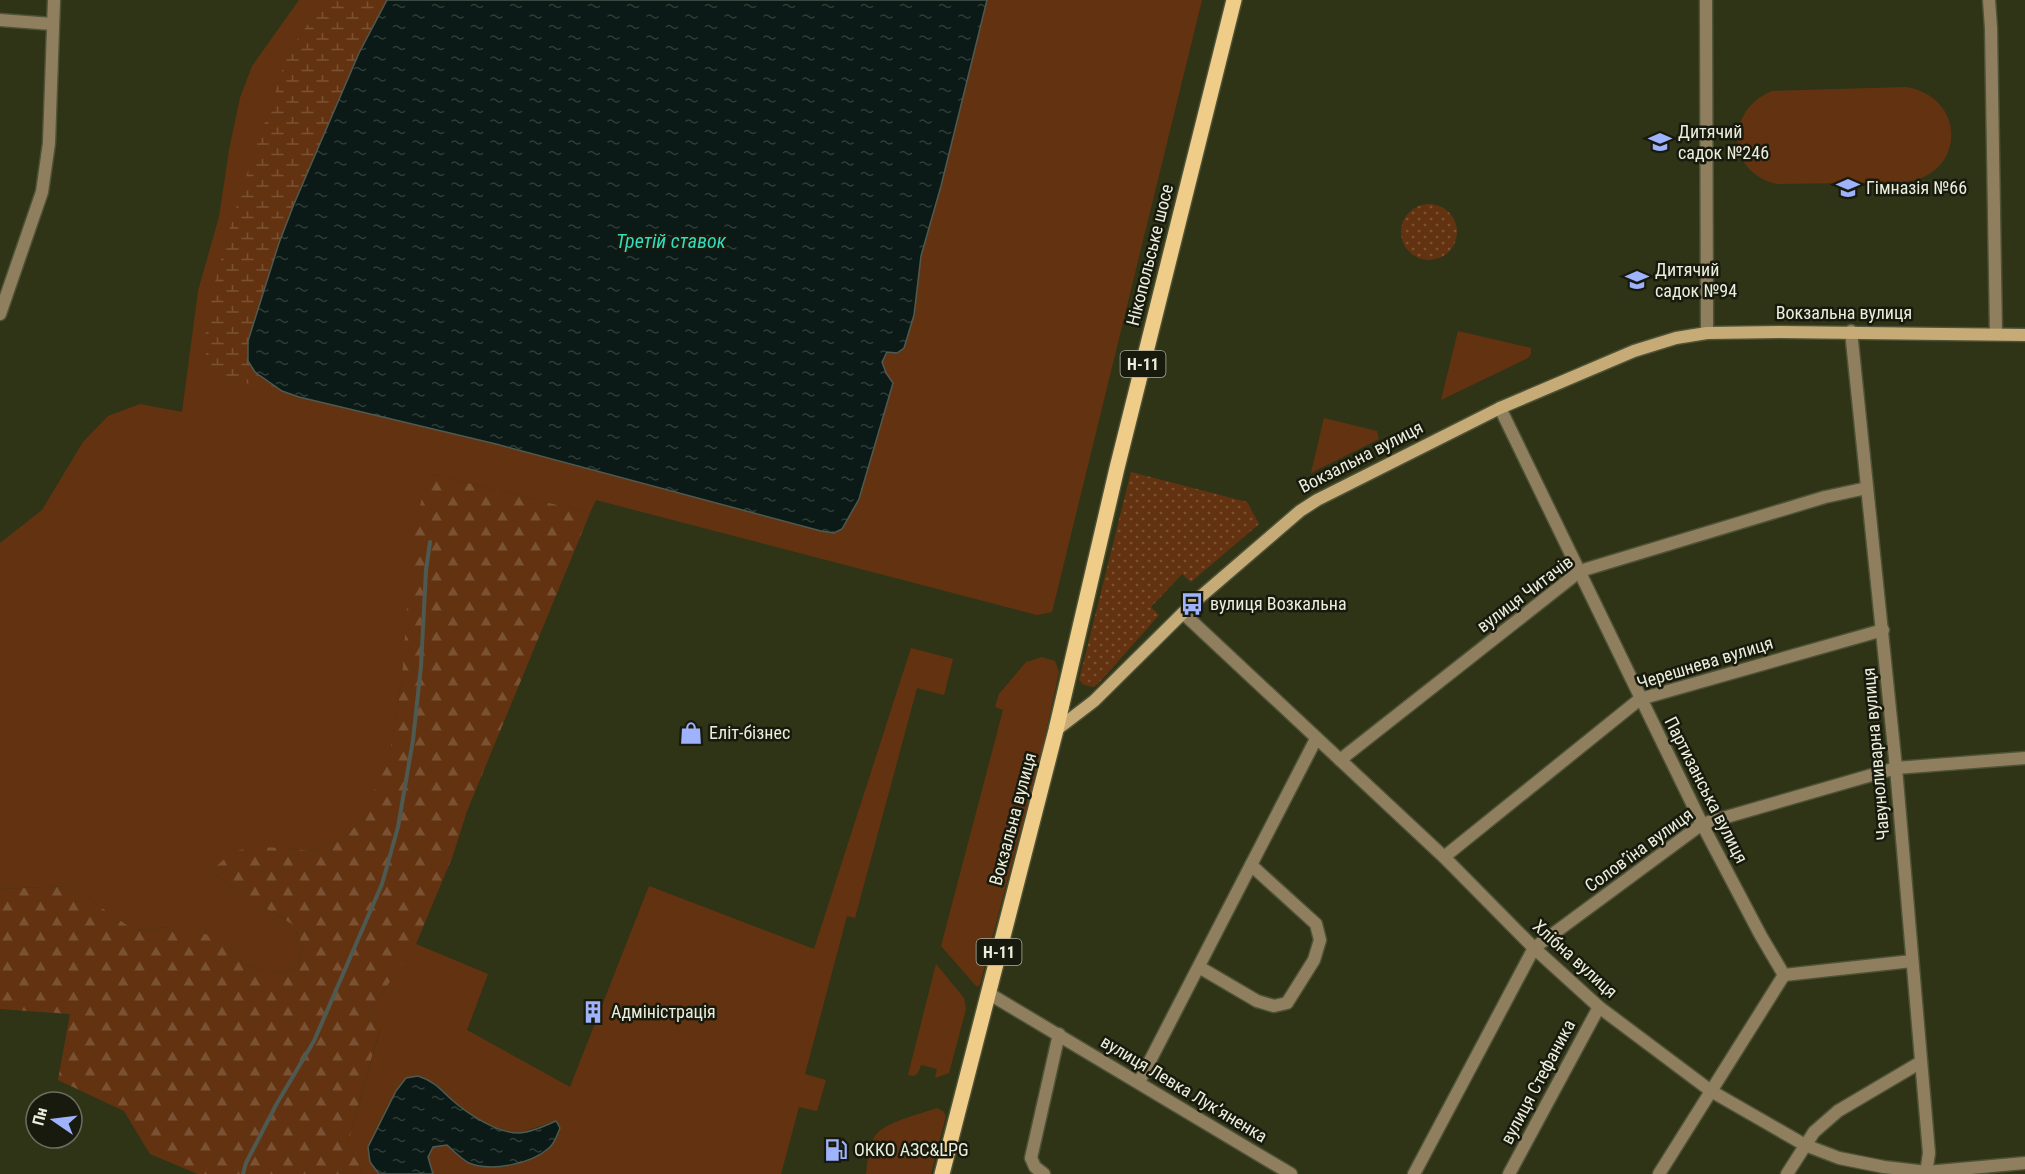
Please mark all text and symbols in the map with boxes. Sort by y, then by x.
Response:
place label: Дитячий садок №246 [1678,121,1769,163]
school or university icon: Дитячий садок №246 [1647,129,1673,155]
school or university icon: Гімназія №66 [1835,175,1861,201]
place label: Гімназія №66 [1866,177,1967,198]
street label: Нікопольське шосе [1122,182,1177,328]
water label: Третій ставок [616,229,727,253]
place label: Дитячий садок №94 [1655,259,1737,301]
school or university icon: Дитячий садок №94 [1624,267,1650,293]
street label: Вокзальна вулиця [1776,302,1912,323]
road number: Н-11 [1120,351,1166,377]
street label: Вокзальна вулиця [1295,416,1426,497]
street label: вулиця Читачів [1473,551,1577,637]
bus stop icon: вулиця Возкальна [1179,591,1205,617]
place label: вулиця Возкальна [1210,593,1347,614]
street label: Черешнева вулиця [1634,632,1776,693]
street label: Чавуноливарна вулиця [1857,667,1894,841]
street label: Партизанська вулиця [1660,713,1752,867]
shop icon: Еліт-бізнес [678,720,704,746]
place label: Еліт-бізнес [709,722,790,743]
street label: Вокзальна вулиця [985,750,1040,888]
street label: Соловʼїна вулиця [1581,803,1697,896]
street label: Хлібна вулиця [1529,915,1622,1002]
road number: Н-11 [976,939,1022,965]
building icon: Адміністрація [580,999,606,1025]
place label: Адміністрація [611,1001,716,1022]
street label: вулиця Стефаника [1496,1016,1579,1148]
street label: вулиця Левка Лукʼяненка [1097,1031,1271,1147]
north arrow [24,1090,84,1150]
text: Пн [29,1106,51,1127]
fuel station icon: ОККО АЗС&LPG [823,1137,849,1163]
place label: ОККО АЗС&LPG [854,1139,969,1160]

